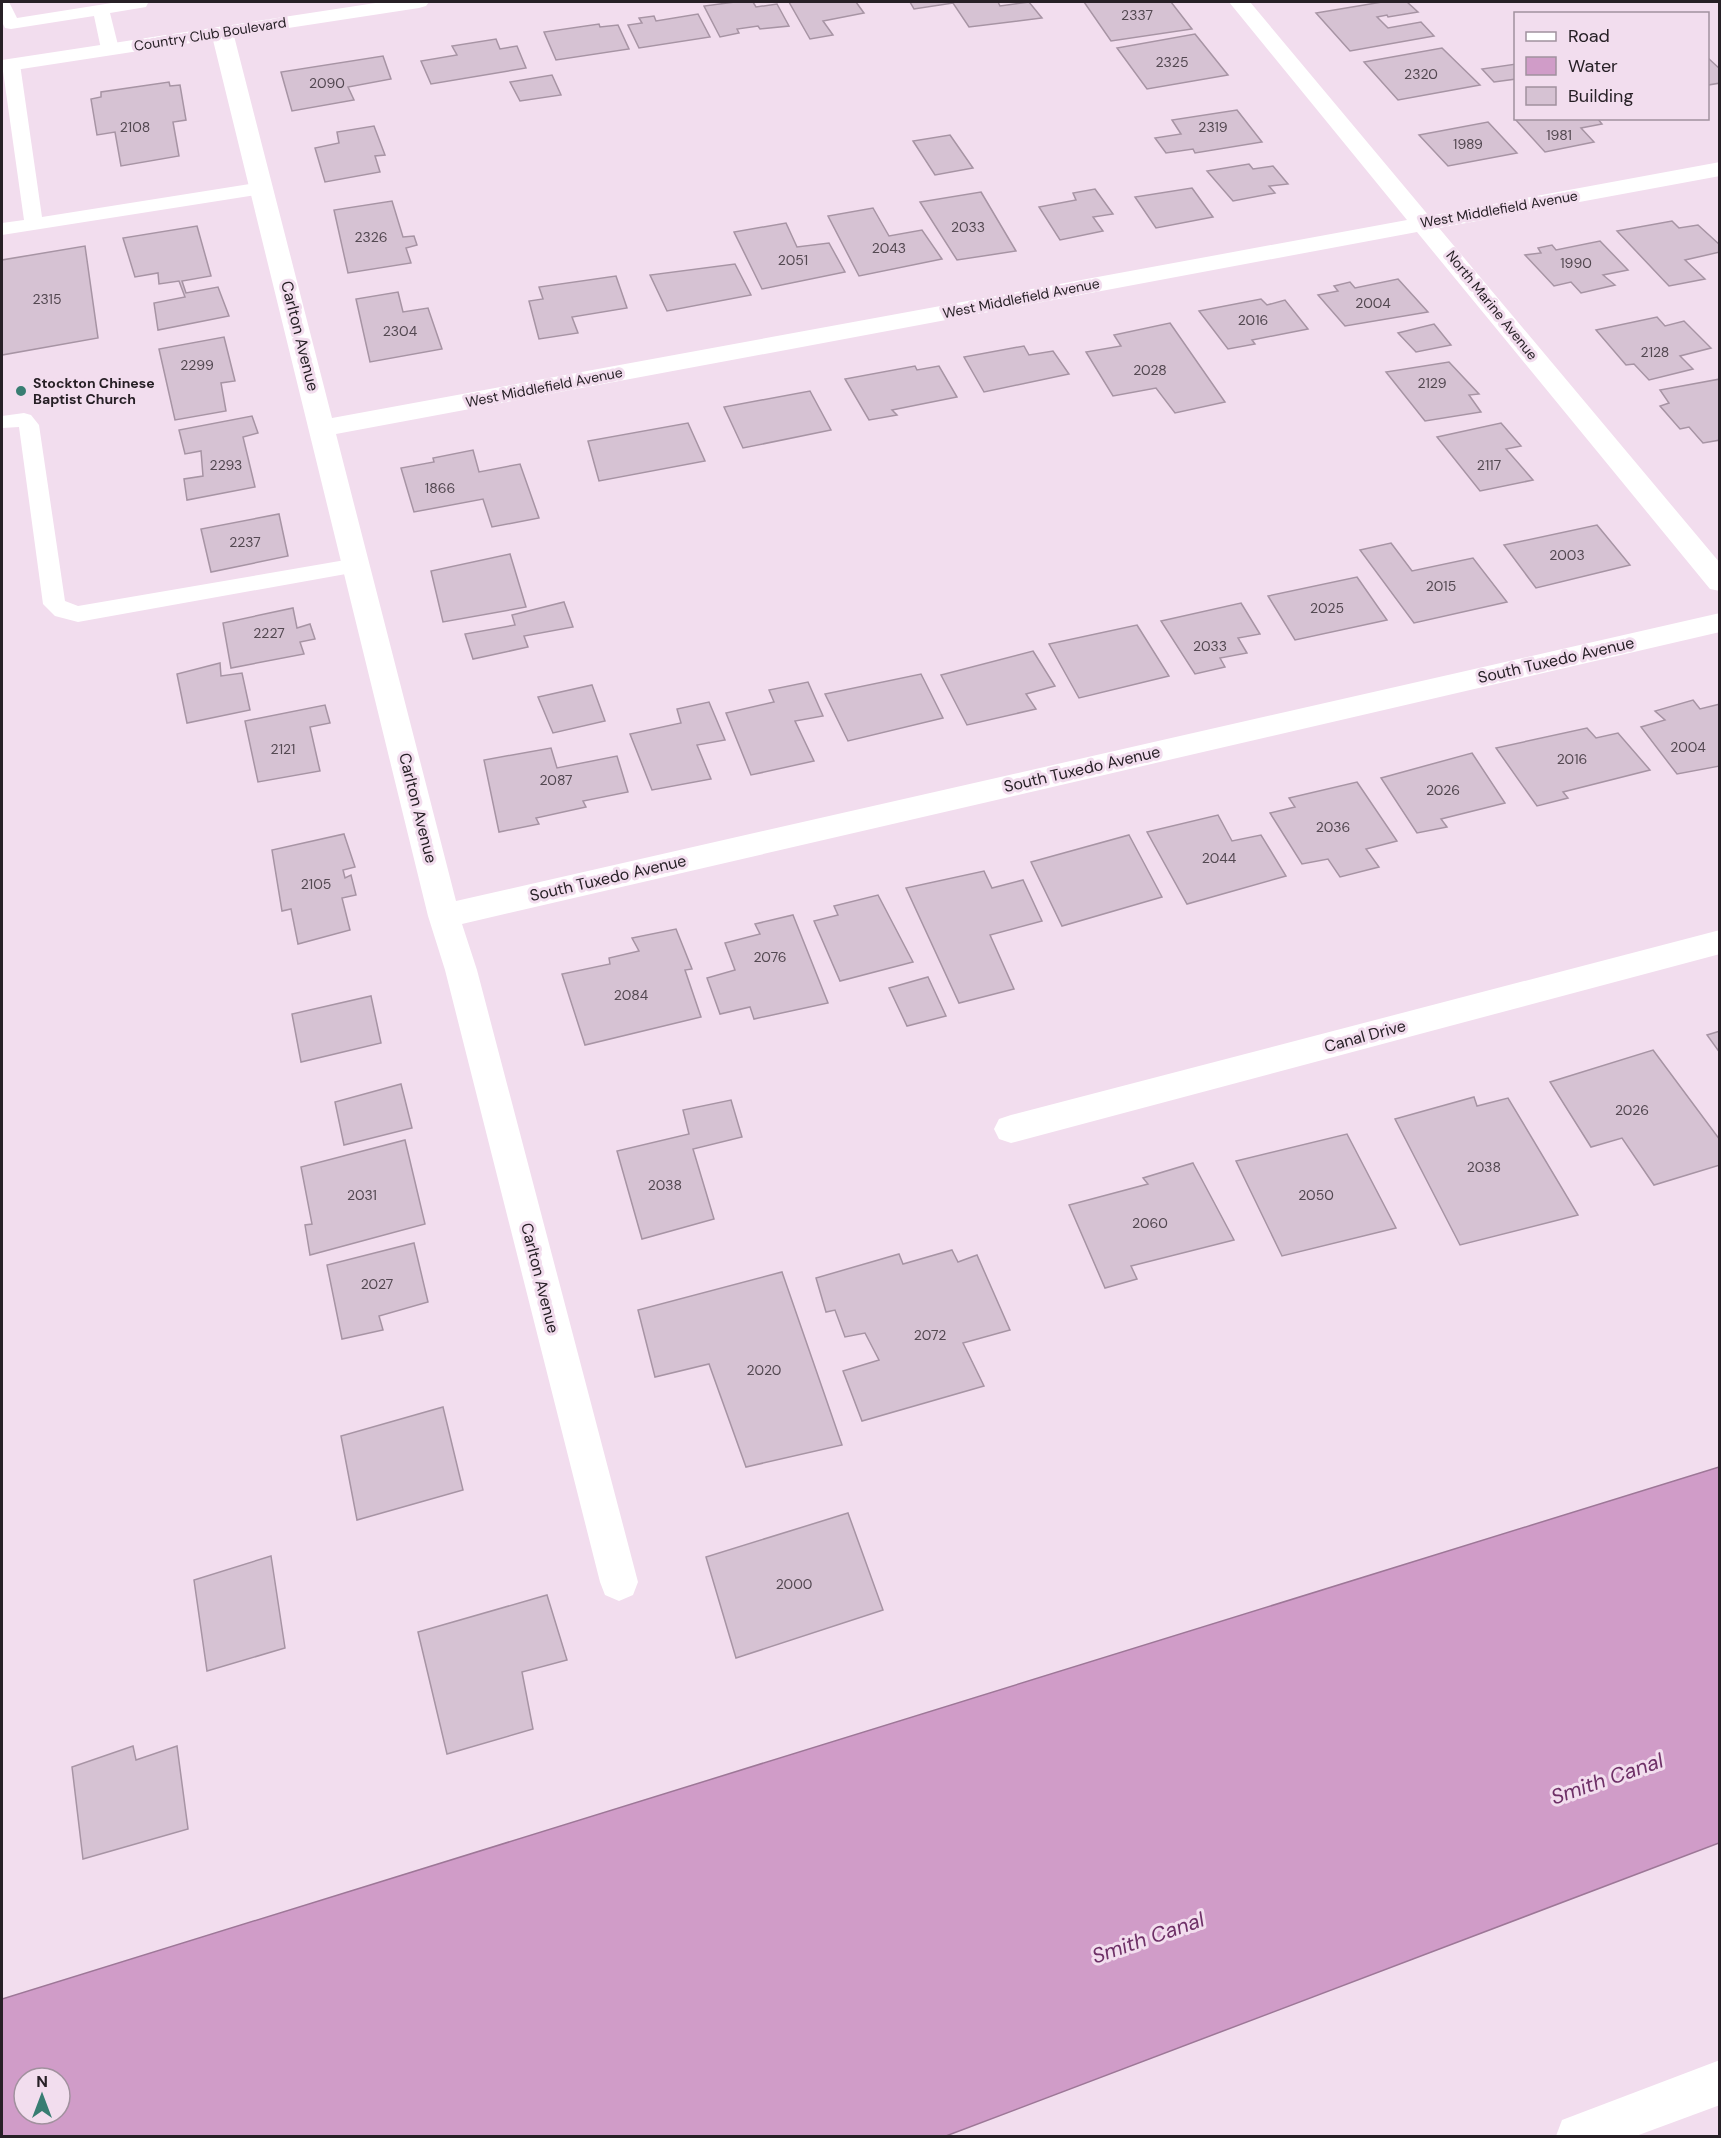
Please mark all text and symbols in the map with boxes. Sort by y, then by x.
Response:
house number: 2337 [1121,6,1153,24]
legend [1514,12,1709,120]
street label: Country Club Boulevard [132,13,288,55]
text: Road [1568,24,1610,48]
house number: 2325 [1156,53,1188,71]
text: Water [1568,54,1618,78]
house number: 2320 [1404,65,1438,83]
house number: 2090 [309,74,345,92]
text: Building [1568,84,1633,108]
house number: 2108 [120,118,150,136]
house number: 2319 [1198,118,1228,136]
house number: 1981 [1546,126,1572,144]
house number: 1989 [1453,135,1483,153]
street label: West Middlefield Avenue [1419,186,1579,232]
house number: 2033 [951,218,985,236]
house number: 2326 [354,228,388,246]
house number: 2043 [872,239,906,257]
street label: North Marine Avenue [1442,247,1542,363]
house number: 2051 [778,251,808,269]
house number: 1990 [1560,254,1592,272]
street label: West Middlefield Avenue [941,274,1101,322]
street label: Carlton Avenue [276,279,324,393]
house number: 2315 [32,290,62,308]
house number: 2004 [1355,294,1391,312]
house number: 2016 [1238,311,1268,329]
house number: 2304 [383,322,418,340]
house number: 2128 [1641,343,1669,361]
house number: 2299 [180,356,214,374]
house number: 2028 [1133,361,1167,379]
street label: West Middlefield Avenue [464,363,624,411]
place label: Stockton Chinese Baptist Church [33,374,155,408]
house number: 2129 [1417,374,1447,392]
marker: Stockton Chinese Baptist Church [14,384,28,398]
house number: 2293 [210,456,242,474]
house number: 2117 [1477,456,1501,474]
house number: 1866 [425,479,455,497]
house number: 2237 [229,533,261,551]
house number: 2003 [1549,546,1585,564]
house number: 2015 [1426,577,1456,595]
house number: 2025 [1310,599,1344,617]
house number: 2227 [253,624,285,642]
street label: South Tuxedo Avenue [1476,632,1636,688]
house number: 2033 [1193,637,1227,655]
house number: 2004 [1670,738,1706,756]
house number: 2121 [271,740,295,758]
street label: South Tuxedo Avenue [1002,741,1162,797]
house number: 2016 [1557,750,1587,768]
street label: Carlton Avenue [394,751,442,865]
house number: 2087 [539,771,573,789]
house number: 2026 [1426,781,1460,799]
house number: 2036 [1316,818,1350,836]
house number: 2044 [1202,849,1237,867]
street label: South Tuxedo Avenue [528,850,688,906]
house number: 2105 [301,875,331,893]
house number: 2076 [753,948,787,966]
house number: 2084 [614,986,649,1004]
street label: Canal Drive [1322,1015,1408,1057]
house number: 2026 [1615,1101,1649,1119]
house number: 2038 [1467,1158,1501,1176]
house number: 2038 [648,1176,682,1194]
house number: 2031 [347,1186,377,1204]
house number: 2050 [1298,1186,1334,1204]
house number: 2060 [1132,1214,1168,1232]
street label: Carlton Avenue [516,1221,564,1335]
house number: 2027 [361,1275,393,1293]
house number: 2072 [914,1326,946,1344]
house number: 2020 [747,1361,781,1379]
house number: 2000 [776,1575,812,1593]
water label: Smith Canal [1547,1747,1667,1811]
water label: Smith Canal [1088,1906,1208,1970]
north arrow [12,2066,72,2126]
text: N [36,2071,48,2092]

